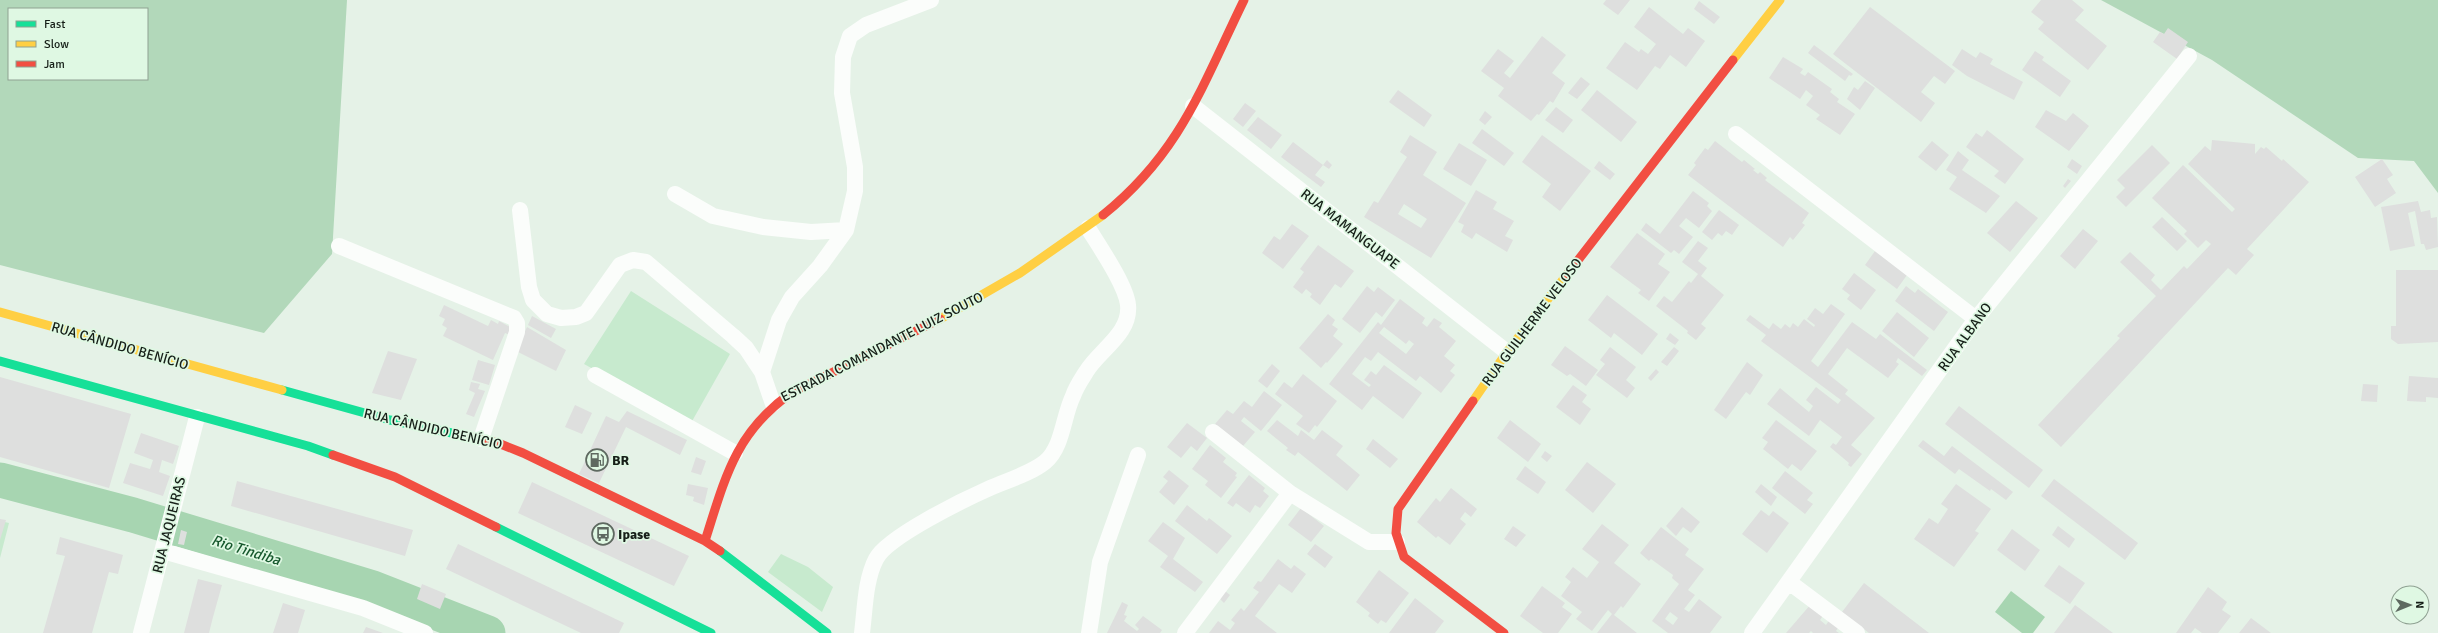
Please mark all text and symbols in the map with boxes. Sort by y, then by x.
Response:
legend [8,8,148,80]
text: Fast [44,17,65,32]
text: Slow [44,37,69,52]
text: Jam [44,57,65,72]
street label: RUA MAMANGUAPE [1297,185,1403,273]
street label: RUA GUILHERME VELOSO [1478,255,1586,389]
street label: ESTRADA COMANDANTE LUIZ SOUTO [778,288,986,406]
street label: RUA ALBANO [1934,299,1996,375]
street label: RUA CÂNDIDO BENÍCIO [49,318,191,374]
street label: RUA CÂNDIDO BENÍCIO [362,405,504,453]
fuel station icon: BR [584,447,610,473]
place label: BR [612,452,630,469]
street label: RUA JAQUEIRAS [149,475,189,575]
bus stop icon: Ipase [590,521,616,547]
place label: Ipase [618,526,650,543]
water label: Rio Tindiba [209,531,283,569]
north arrow [2390,585,2430,625]
text: N [2413,601,2426,609]

